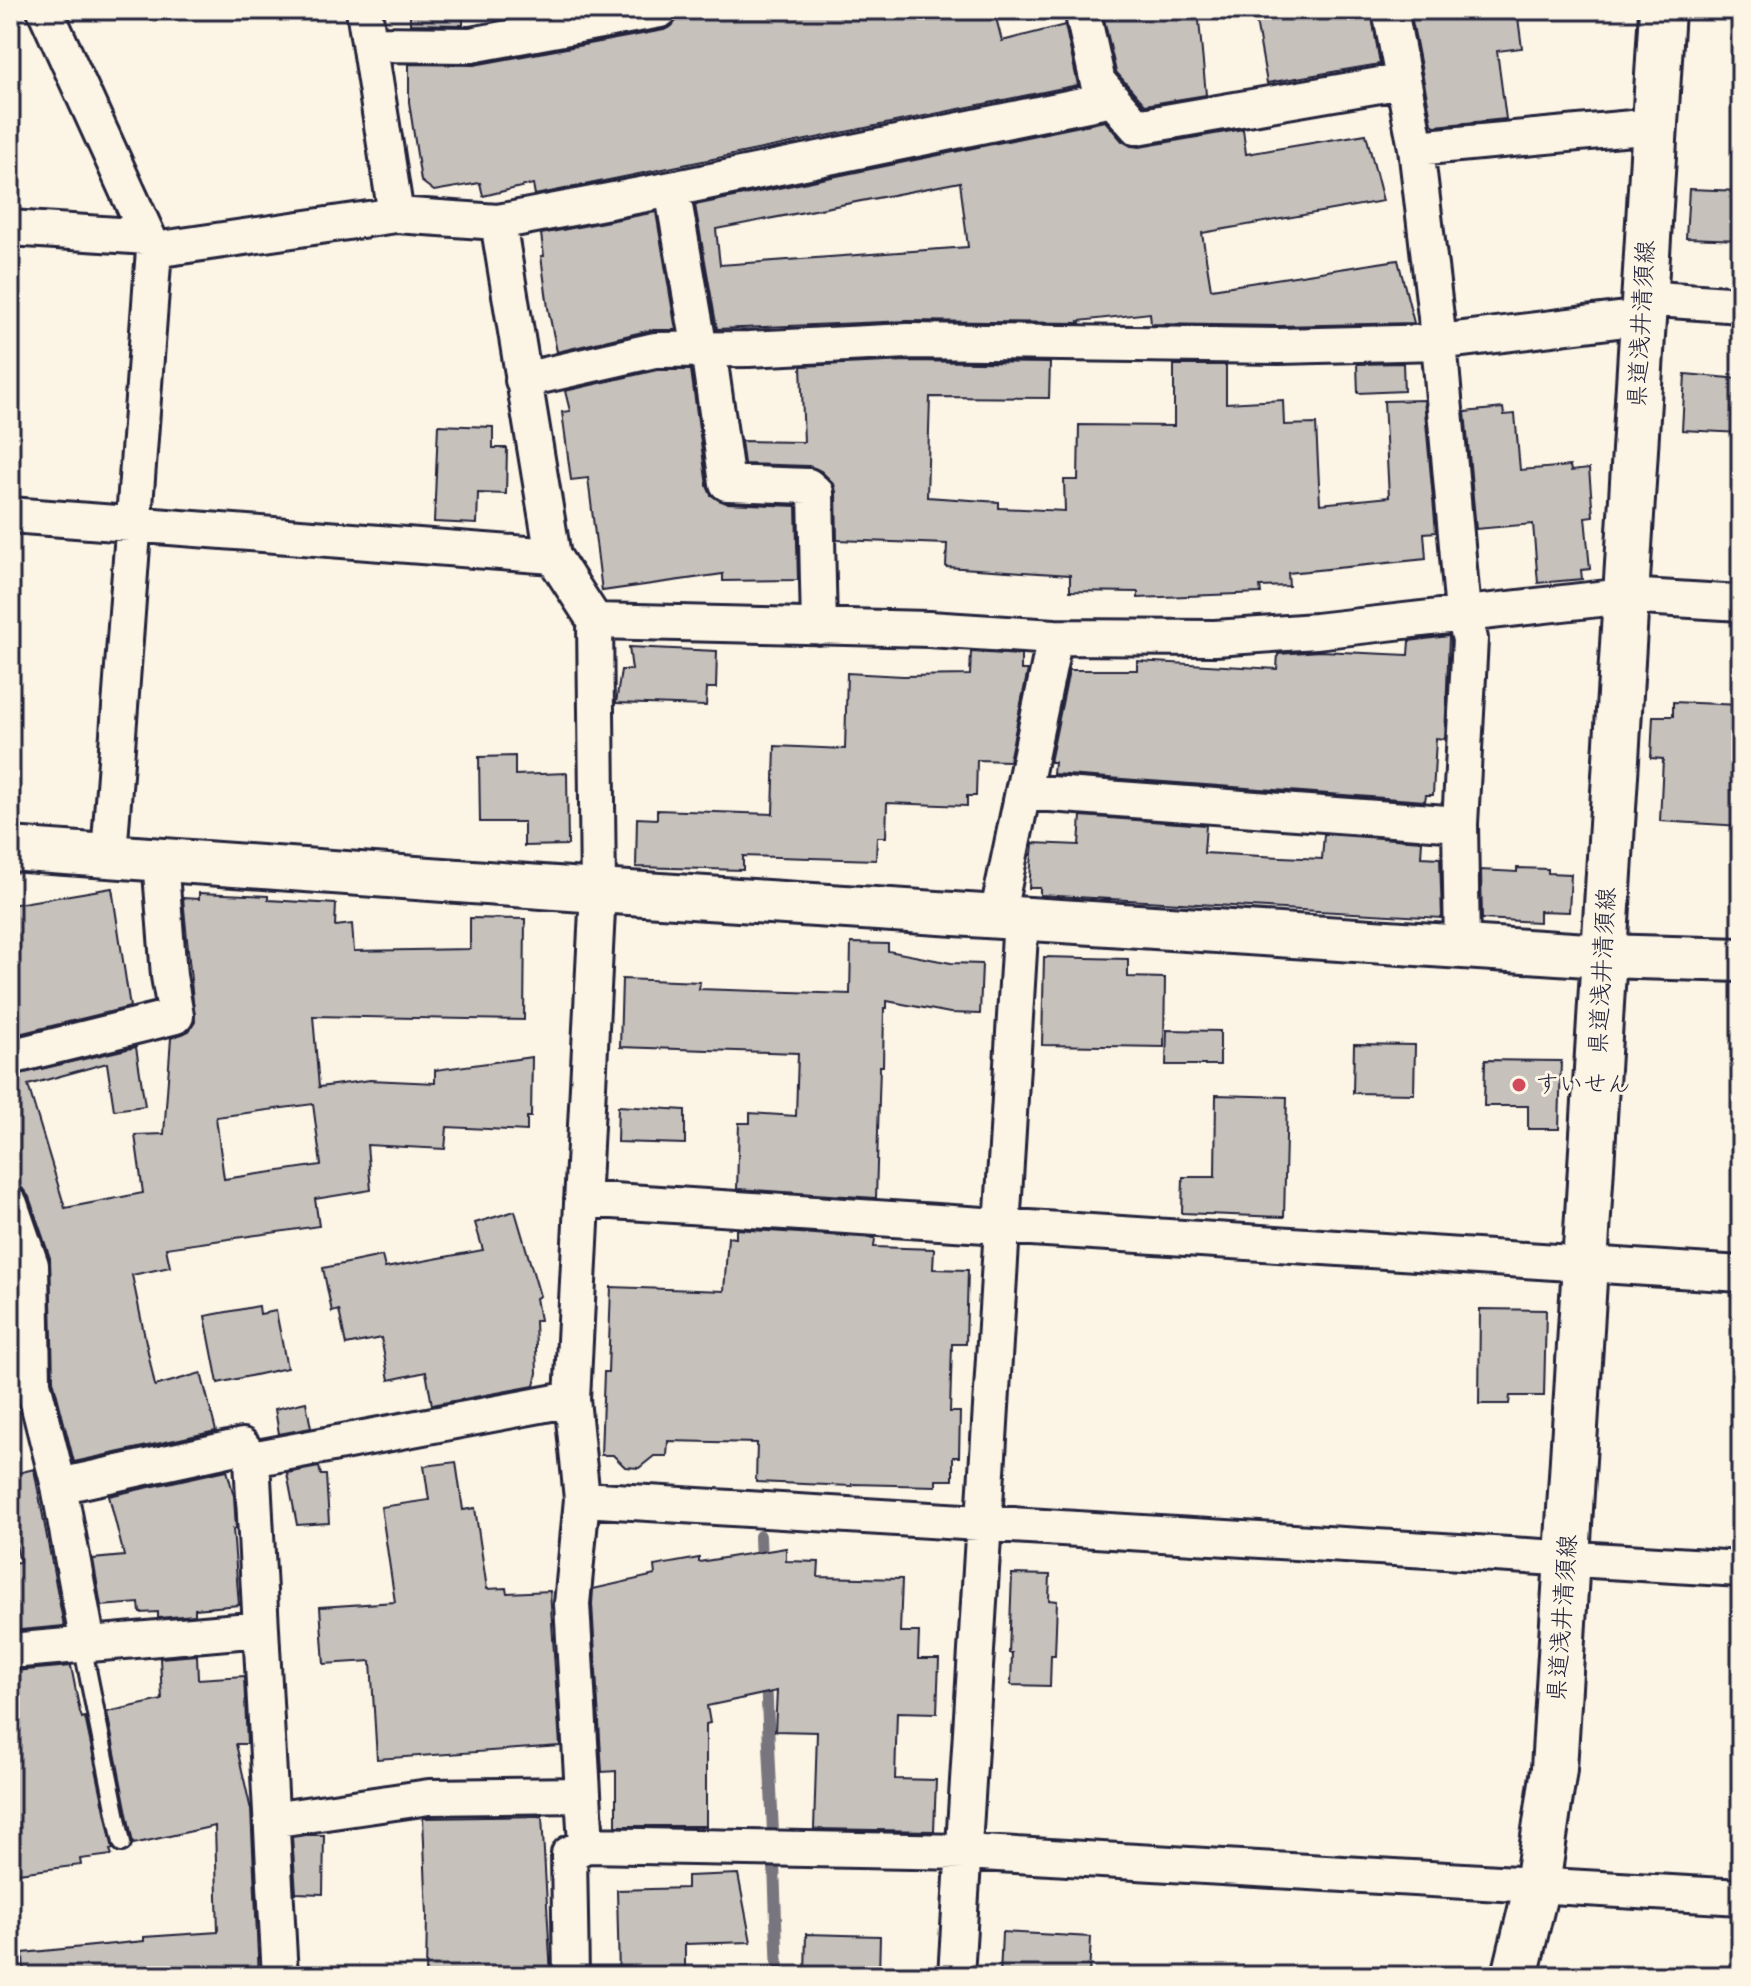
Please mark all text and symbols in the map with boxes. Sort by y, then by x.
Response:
street label: 県道浅井清須線 [1621,239,1663,409]
street label: 県道浅井清須線 [1582,886,1624,1056]
place label: すいせん [1535,1068,1631,1102]
marker: すいせん [1510,1076,1528,1094]
street label: 県道浅井清須線 [1540,1533,1586,1703]

